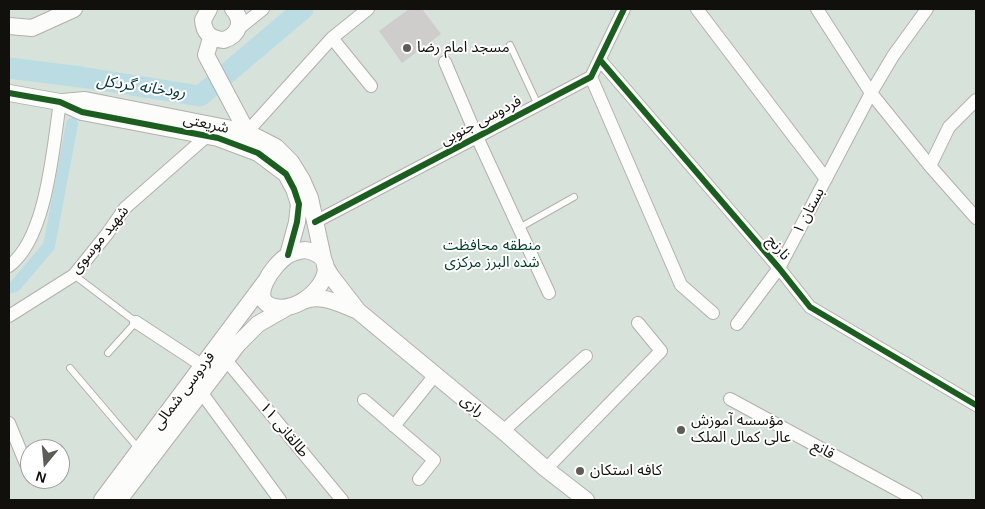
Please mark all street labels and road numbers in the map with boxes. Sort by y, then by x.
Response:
street label: فردوسی جنوبی [437,92,525,150]
street label: شریعتی [182,110,230,138]
street label: بستان ۱ [789,185,829,237]
street label: شهید موسوی [67,202,133,278]
street label: نارنج [762,232,794,264]
street label: فردوسی شمالی [149,349,219,433]
street label: رازی [456,391,488,421]
street label: طالقانی ۱۱ [256,399,312,461]
street label: قانع [809,437,837,463]

